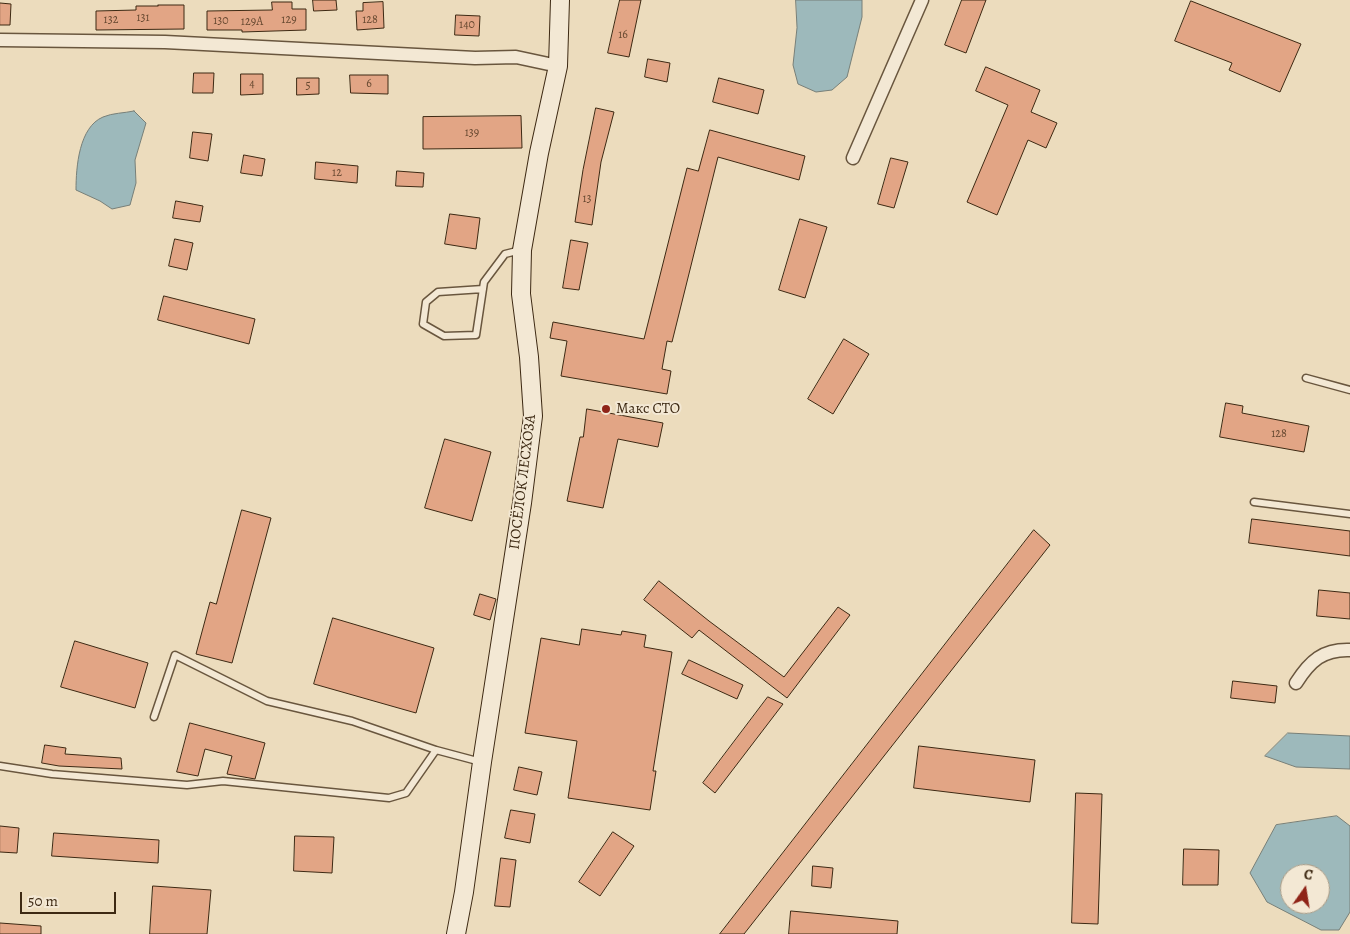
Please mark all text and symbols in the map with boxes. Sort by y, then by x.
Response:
house number: 131 [136,11,150,25]
house number: 132 [104,13,118,27]
house number: 129 [281,13,297,27]
house number: 128 [362,13,378,27]
house number: 130 [213,14,229,28]
house number: 129А [241,15,263,29]
house number: 140 [459,18,475,32]
house number: 16 [618,28,628,42]
house number: 4 [249,77,255,91]
house number: 6 [366,77,372,91]
house number: 5 [305,79,311,93]
house number: 139 [465,126,479,140]
house number: 12 [332,166,342,180]
house number: 13 [582,192,592,206]
place label: Макс СТО [616,400,680,418]
marker: Макс СТО [600,403,612,415]
street label: ПОСЁЛОК ЛЕСХОЗА [506,413,540,551]
house number: 128 [1271,427,1287,441]
north arrow [1280,864,1330,914]
text: С [1302,865,1315,885]
scale bar [22,882,119,914]
text: 50 m [28,891,58,911]

